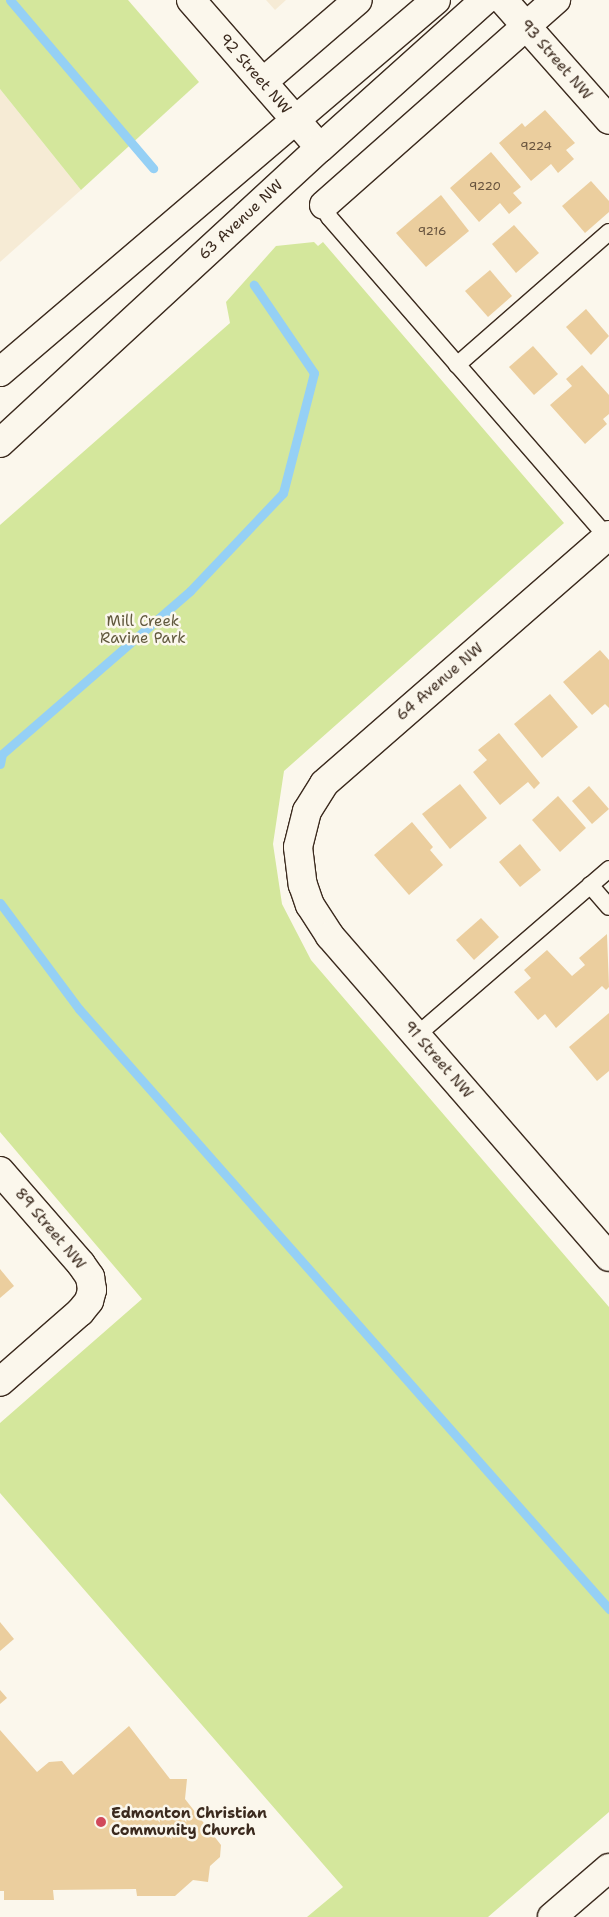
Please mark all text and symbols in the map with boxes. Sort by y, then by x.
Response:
street label: 93 Street NW [516,16,596,104]
street label: 92 Street NW [215,30,295,118]
house number: 9224 [520,140,552,154]
street label: 63 Avenue NW [195,176,287,264]
house number: 9220 [469,180,501,194]
house number: 9216 [418,225,446,239]
park label: Mill Creek Ravine Park [100,612,186,647]
street label: 64 Avenue NW [393,639,487,725]
street label: 91 Street NW [400,1018,476,1102]
street label: 89 Street NW [11,1185,89,1273]
place label: Edmonton Christian Community Church [111,1804,267,1839]
marker: Edmonton Christian Community Church [95,1816,107,1828]

